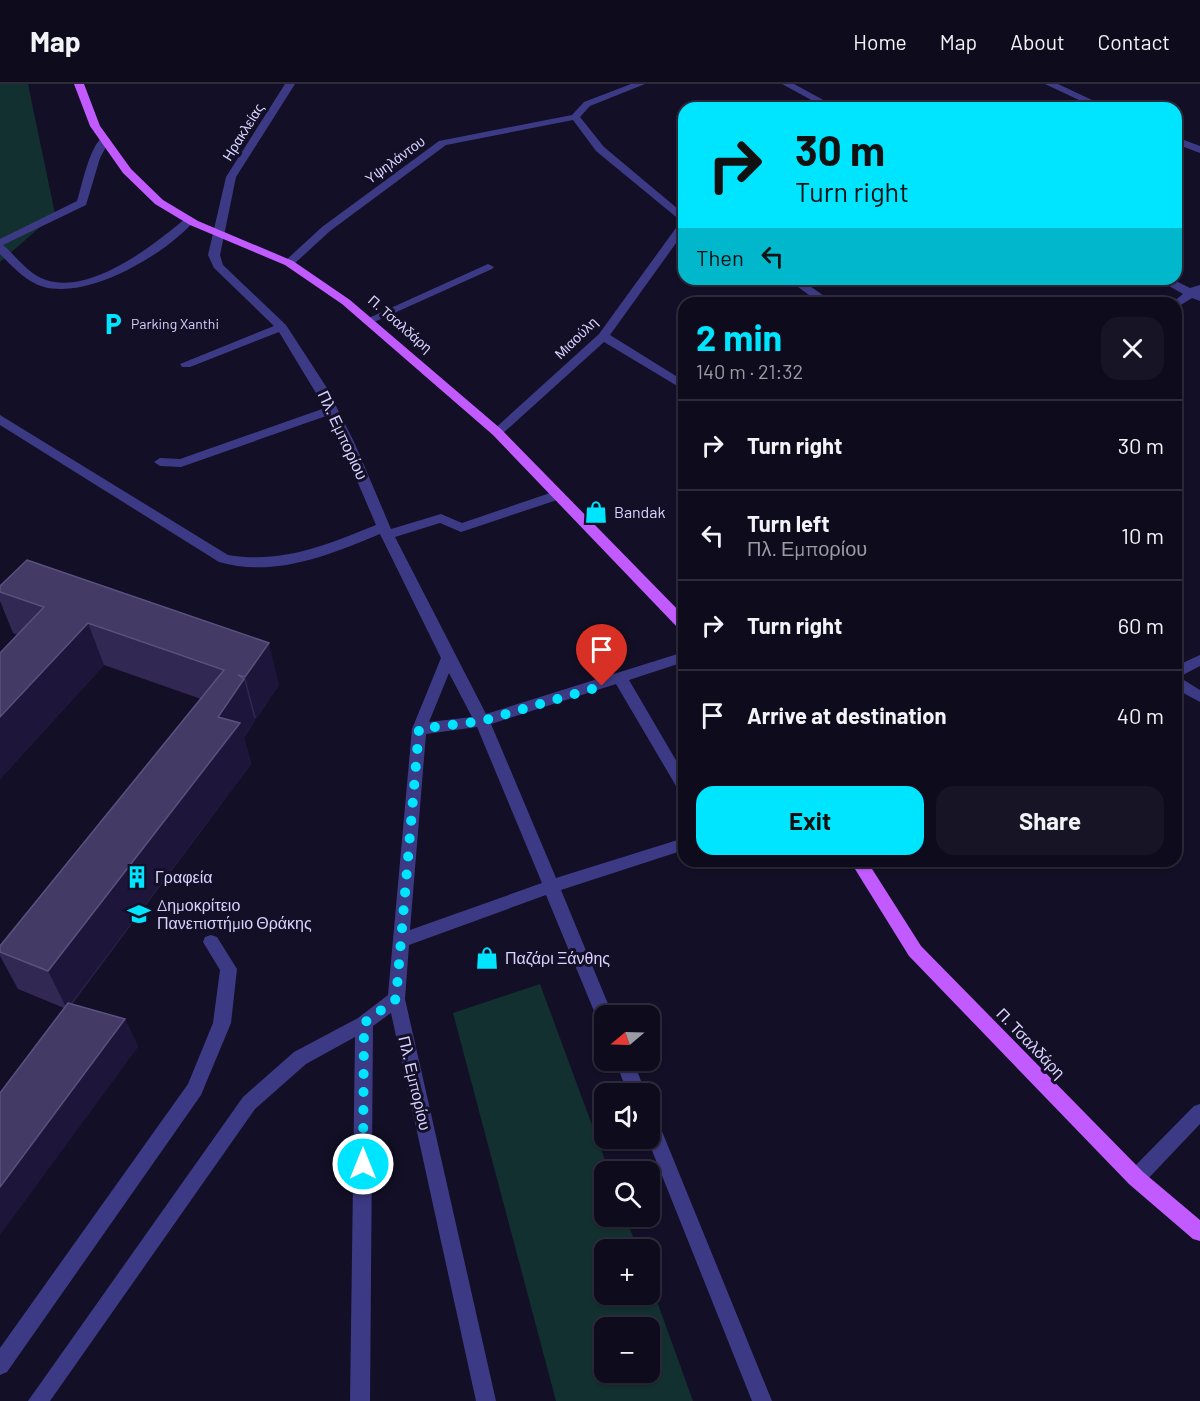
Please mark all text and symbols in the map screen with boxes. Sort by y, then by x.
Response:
text: Map [30,24,81,58]
text: Home [853,29,907,54]
text: Map [940,29,977,54]
text: About [1010,29,1065,54]
text: Contact [1098,29,1170,54]
street label: Ηρακλείας [218,100,267,164]
text: 30 m [795,124,885,174]
icon: right [696,126,774,204]
street label: Υψηλάντου [361,132,428,187]
text: Turn right [795,175,909,207]
icon: left [756,240,789,273]
text: Then [696,244,744,270]
street label: Π. Τσαλδάρη [365,291,436,356]
parking icon: Parking Xanthi [100,311,126,337]
street label: Μιαούλη [551,313,601,362]
place label: Parking Xanthi [131,315,219,332]
text: 2 min [696,315,782,358]
button: close [1101,317,1164,380]
text: 140 m · 21:32 [696,359,803,383]
street label: Πλ. Εμπορίου [315,387,372,482]
icon: right [696,429,729,462]
text: Turn right [747,432,842,458]
text: 30 m [1118,432,1164,458]
shop icon: Bandak [583,499,609,525]
place label: Bandak [614,502,666,521]
text: Turn left [747,510,830,536]
icon: left [696,519,729,552]
text: 10 m [1121,522,1164,548]
text: Πλ. Εμπορίου [747,536,867,560]
icon: right [696,609,729,642]
text: Turn right [747,612,842,638]
text: 60 m [1118,612,1164,638]
pin [576,624,627,686]
icon: arrive [585,633,618,666]
icon: arrive [696,699,729,732]
text: Arrive at destination [747,702,946,728]
text: 40 m [1117,702,1164,728]
button: Exit [696,786,924,855]
button: Share [936,786,1164,855]
building icon: Γραφεία [124,864,150,890]
place label: Γραφεία [155,867,212,886]
place label: Δημοκρίτειο Πανεπιστήμιο Θράκης [157,895,312,932]
school or university icon: Δημοκρίτειο Πανεπιστήμιο Θράκης [126,901,152,927]
shop icon: Παζάρι Ξάνθης [474,945,500,971]
place label: Παζάρι Ξάνθης [505,948,610,968]
street label: Π. Τσαλδάρη [993,1004,1070,1082]
north arrow [594,1005,660,1071]
map controls [594,1005,660,1383]
street label: Πλ. Εμπορίου [395,1034,436,1132]
button: sound [594,1083,660,1149]
position arrow [331,1132,395,1196]
button: search [594,1161,660,1227]
button: + [594,1239,660,1305]
button: − [594,1317,660,1383]

